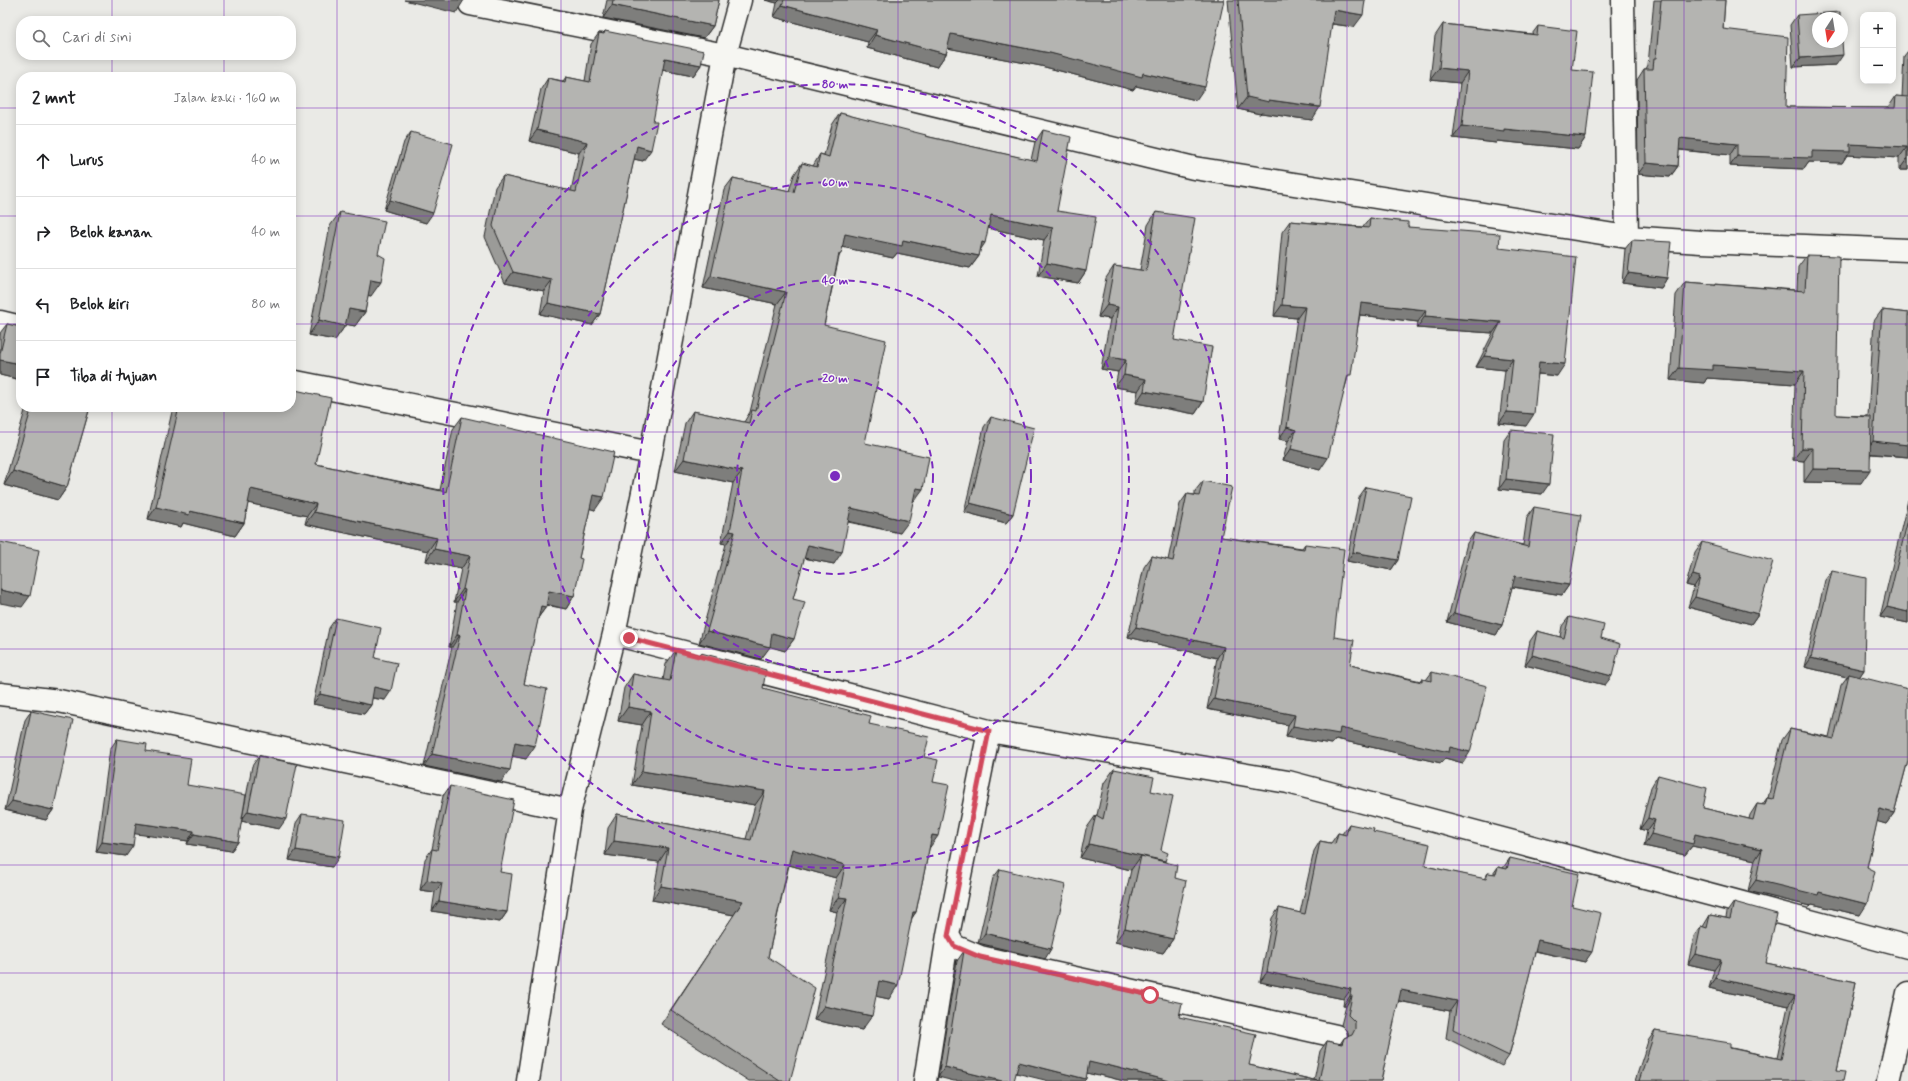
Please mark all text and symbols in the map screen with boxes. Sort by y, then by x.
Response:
north arrow [1812,12,1848,48]
map controls [1860,12,1896,84]
button: + [1860,12,1896,48]
search box [16,16,296,60]
icon: search [30,27,52,49]
text: Cari di sini [62,28,132,48]
button: − [1860,48,1896,84]
text: 80 m [822,77,849,93]
text: 2 mnt [32,87,76,109]
text: Jalan kaki · 160 m [173,90,280,107]
icon: ahead [32,150,54,172]
text: Lurus [70,151,103,171]
text: 40 m [251,152,280,169]
text: 60 m [822,175,848,191]
icon: right [32,222,54,244]
text: Belok kanan [70,223,153,243]
text: 40 m [251,224,280,241]
text: 40 m [822,273,849,289]
icon: left [32,294,54,316]
text: Belok kiri [70,295,129,315]
text: 80 m [251,296,280,313]
icon: arrive [32,366,54,388]
text: Tiba di tujuan [70,367,157,387]
text: 20 m [822,371,848,387]
centre of rings [828,469,842,483]
route end [620,629,638,647]
route start [1141,986,1159,1004]

